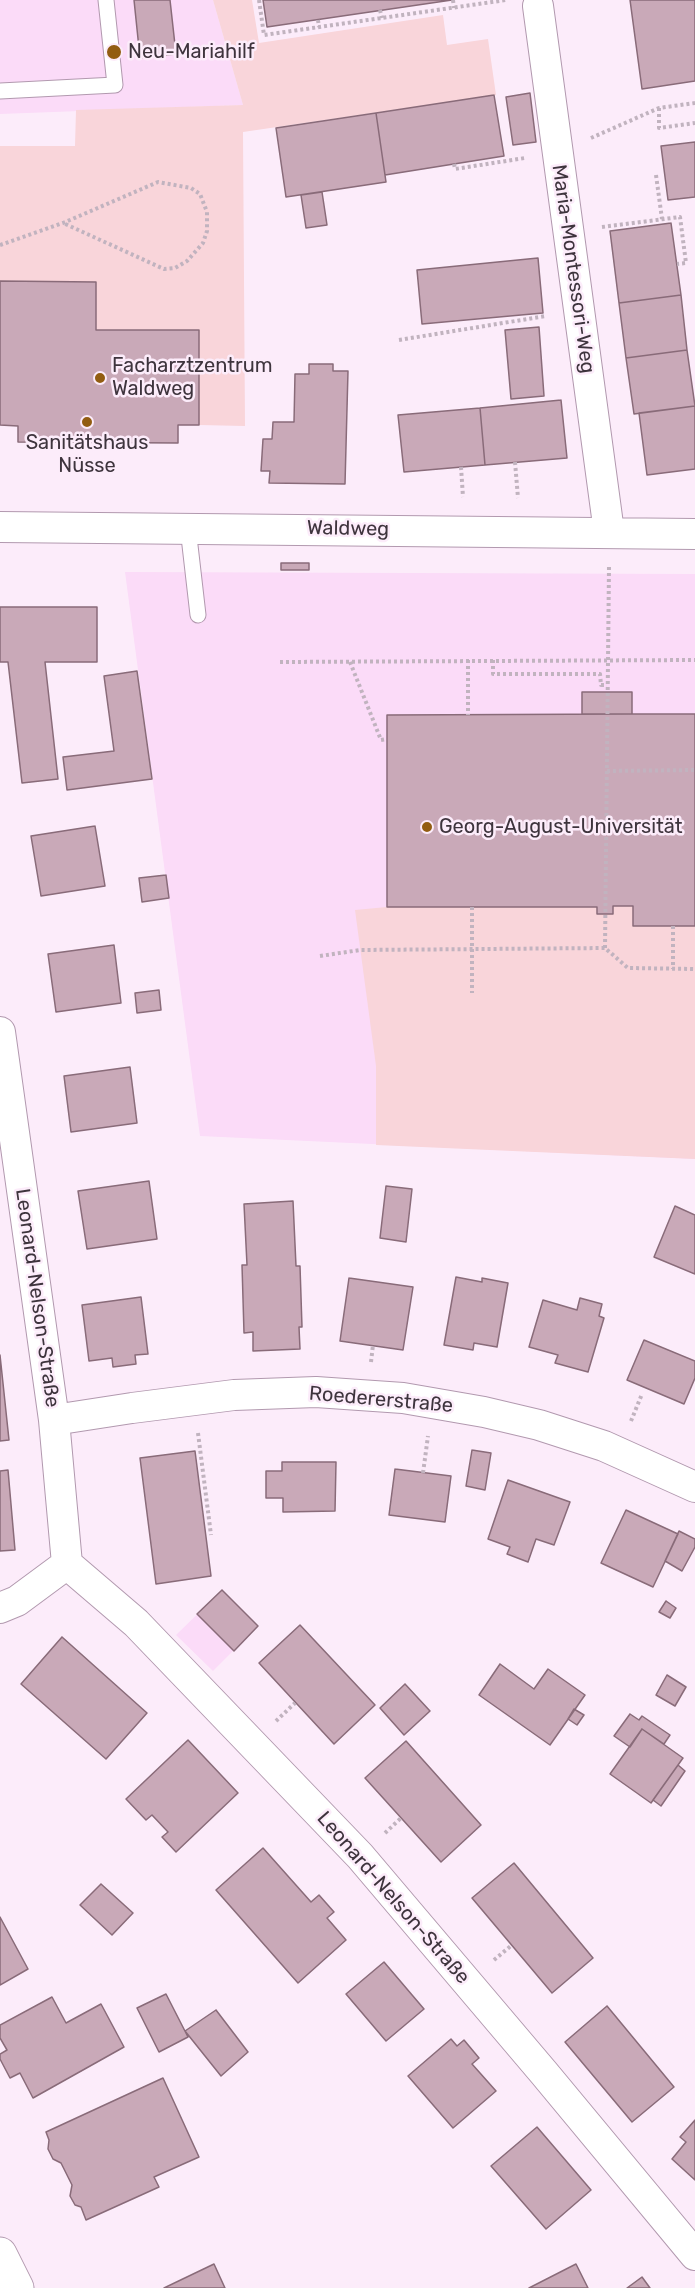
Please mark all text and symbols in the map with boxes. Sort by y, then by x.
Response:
place label: Neu-Mariahilf [128,40,255,64]
marker: Neu-Mariahilf [105,43,123,61]
street label: Maria-Montessori-Weg [546,163,600,375]
place label: Facharztzentrum Waldweg [112,354,272,401]
marker: Facharztzentrum Waldweg [93,371,107,385]
marker: Sanitätshaus Nüsse [80,415,94,429]
place label: Sanitätshaus Nüsse [26,431,148,478]
street label: Waldweg [307,516,389,542]
place label: Georg-August-Universität [439,815,683,839]
marker: Georg-August-Universität [420,820,434,834]
street label: Leonard-Nelson-Straße [10,1187,64,1409]
street label: Roedererstraße [308,1382,454,1418]
street label: Leonard-Nelson-Straße [312,1807,474,1989]

